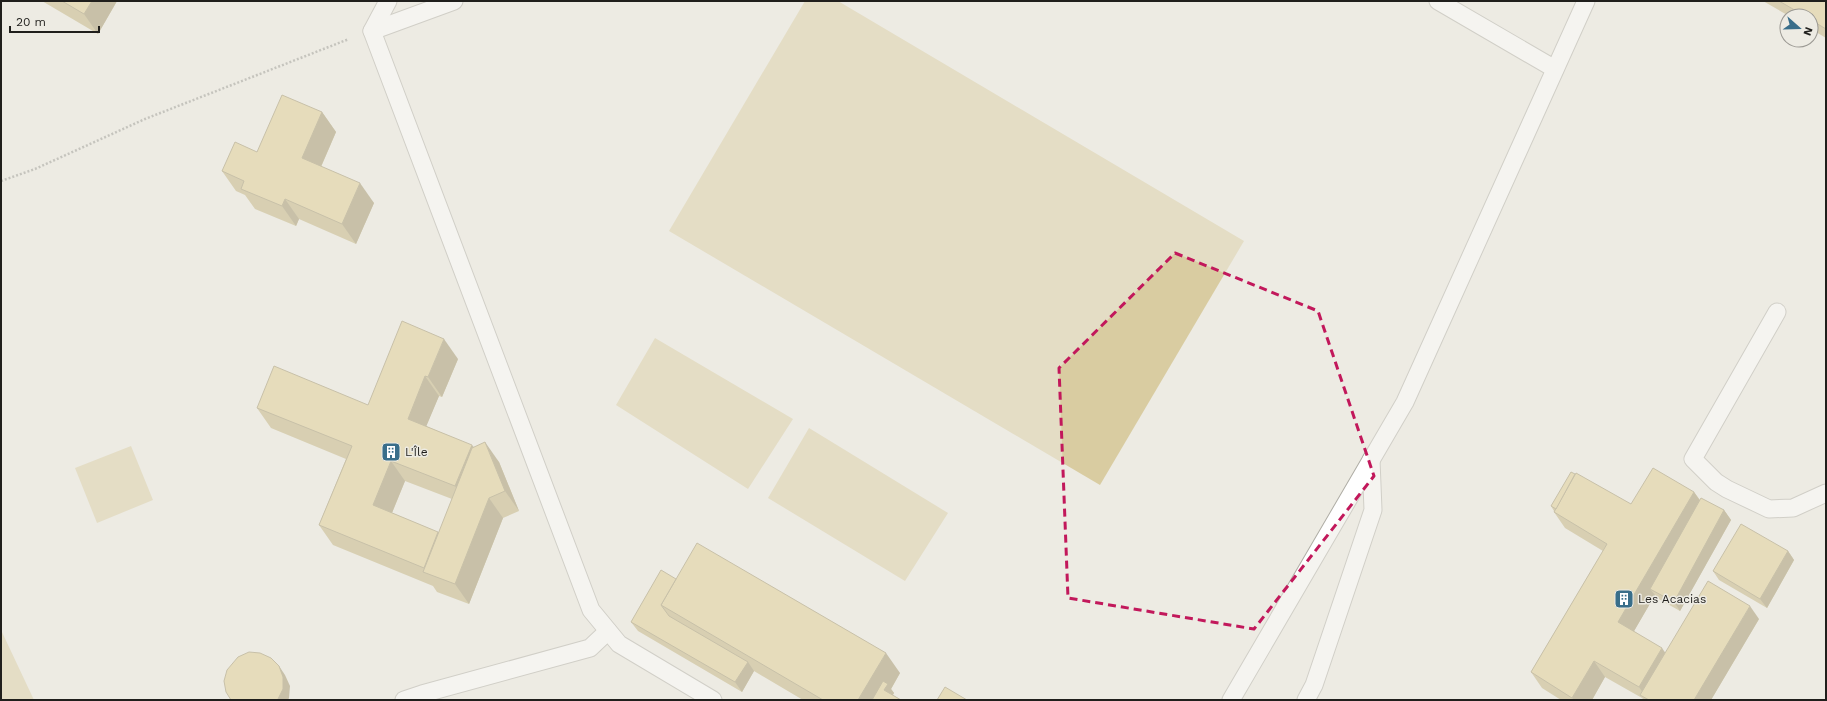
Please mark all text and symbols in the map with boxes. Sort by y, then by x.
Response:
scale bar [10,8,99,34]
north arrow [1779,8,1819,48]
text: 20 m [16,15,46,29]
text: N [1800,25,1815,37]
building icon: L'Île [380,441,402,463]
place label: L'Île [405,445,428,459]
building icon: Les Acacias [1613,588,1635,610]
place label: Les Acacias [1638,592,1706,606]

